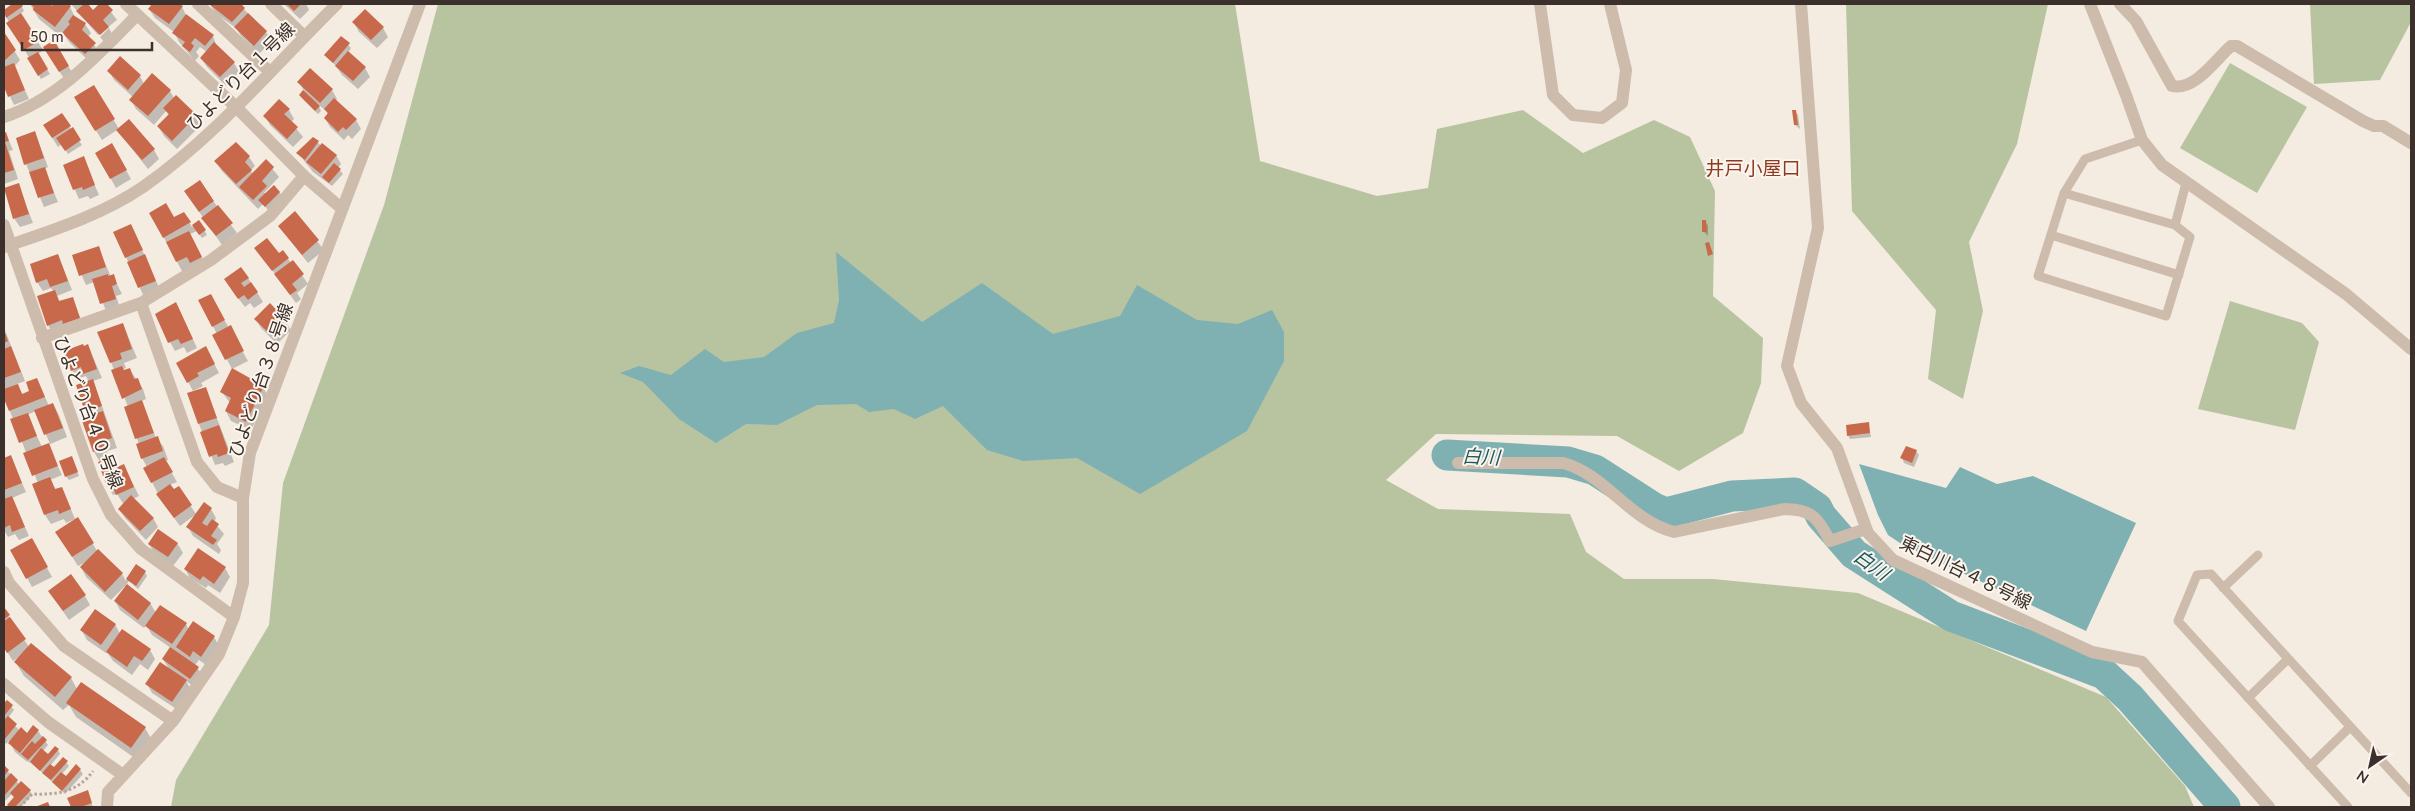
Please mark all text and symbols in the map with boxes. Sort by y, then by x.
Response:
street label: ひよどり台１号線 [181,17,299,135]
scale bar [22,20,152,52]
text: 50 m [30,27,64,45]
district label: 井戸小屋口 [1705,156,1801,179]
street label: ひよどり台３８号線 [223,300,297,460]
street label: ひよどり台４０号線 [50,332,128,492]
water label: 白川 [1461,444,1503,469]
street label: 東白川台４８号線 [1896,531,2036,613]
water label: 白川 [1850,544,1896,585]
north arrow [2345,741,2395,791]
text: N [2353,767,2372,787]

